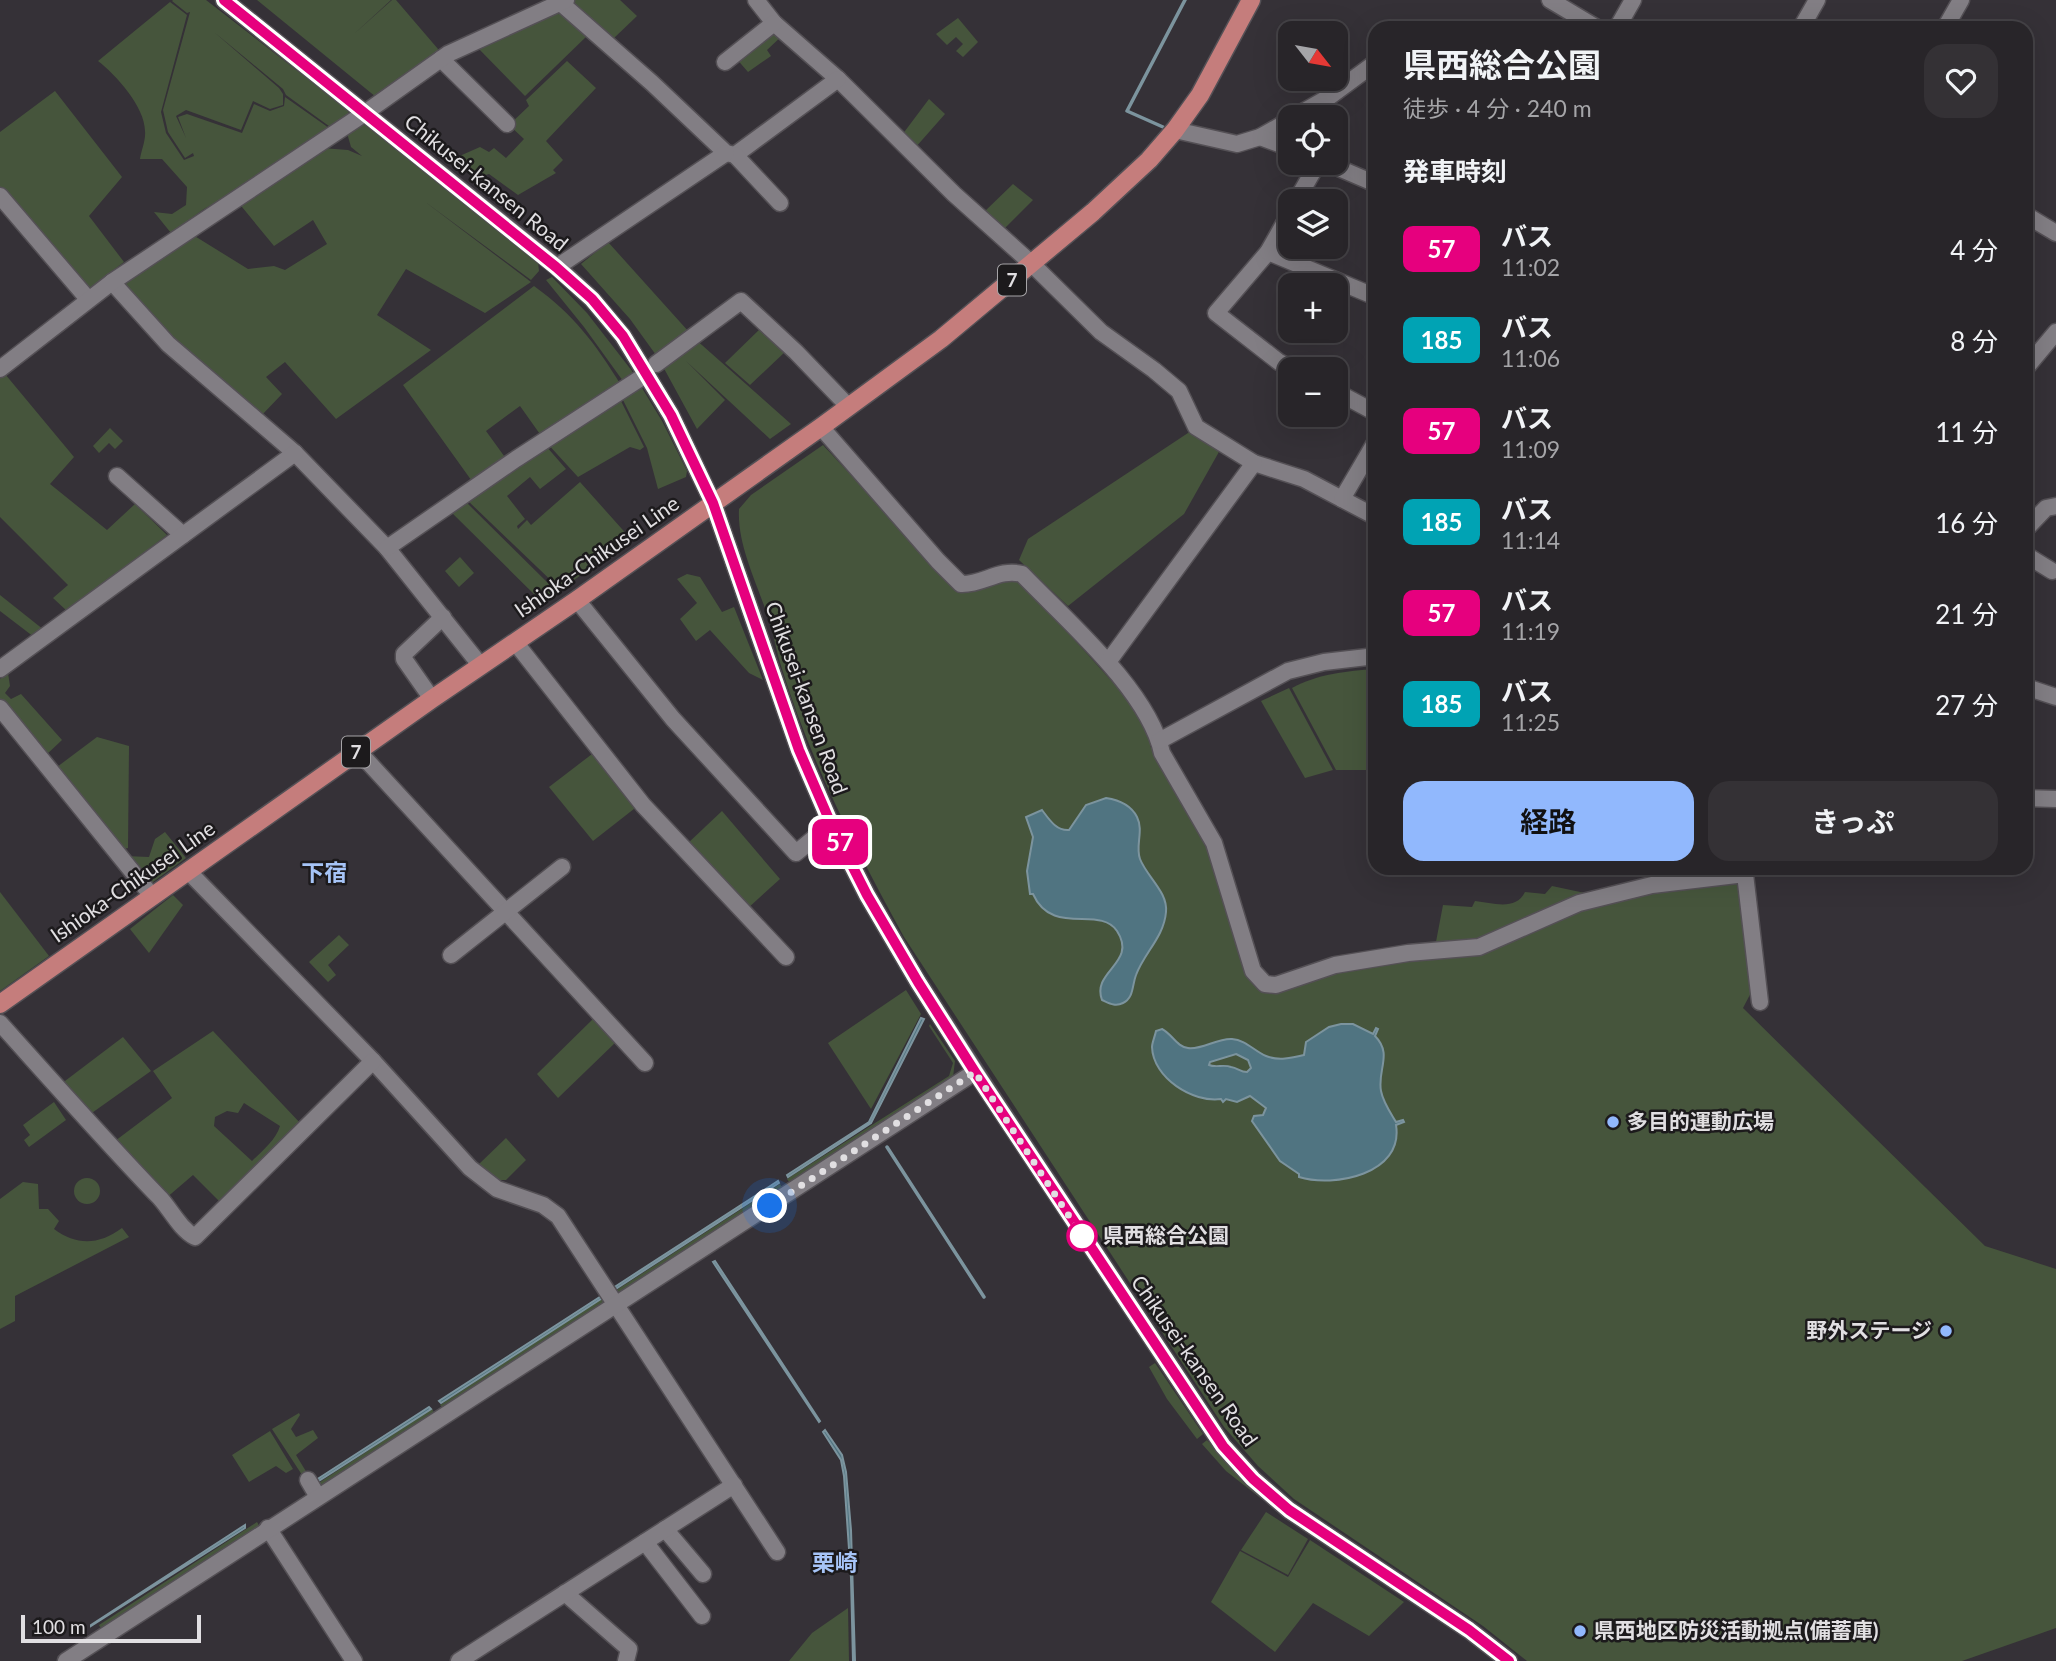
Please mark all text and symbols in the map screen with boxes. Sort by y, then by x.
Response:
north arrow [1278,21,1348,91]
map controls [1278,21,1348,427]
text: 県西総合公園 [1403,44,1601,84]
button: heart [1924,44,1998,118]
text: 徒歩 · 4 分 · 240 m [1403,94,1592,122]
button: locate [1278,105,1348,175]
street label: Chikusei-kansen Road [400,108,574,255]
text: 発車時刻 [1403,155,1507,187]
button: layers [1278,189,1348,259]
text: バス [1501,220,1553,252]
text: 57 [1428,234,1455,263]
text: 4 分 [1950,234,1998,266]
text: 11:02 [1501,253,1560,281]
road number: 7 [998,264,1026,296]
button: + [1278,273,1348,343]
text: バス [1501,311,1553,343]
text: 185 [1421,325,1462,354]
text: 8 分 [1950,325,1998,357]
text: 11:06 [1501,344,1560,372]
button: − [1278,357,1348,427]
text: バス [1501,402,1553,434]
text: 57 [1428,416,1455,445]
text: 11 分 [1935,416,1998,448]
text: 11:09 [1501,435,1560,463]
street label: Ishioka-Chikusei Line [509,490,683,622]
text: バス [1501,493,1553,525]
text: 185 [1421,507,1462,536]
text: 16 分 [1935,507,1998,539]
text: 11:14 [1501,526,1560,554]
text: バス [1501,584,1553,616]
street label: Chikusei-kansen Road [761,598,854,797]
text: 57 [1428,598,1455,627]
text: 21 分 [1935,598,1998,630]
text: 11:19 [1501,617,1560,645]
text: バス [1501,675,1553,707]
text: 185 [1421,689,1462,718]
text: 27 分 [1935,689,1998,721]
text: 11:25 [1501,708,1560,736]
road number: 7 [342,736,370,768]
button: 経路 [1403,781,1694,861]
button: きっぷ [1708,781,1998,861]
street label: Ishioka-Chikusei Line [45,815,219,947]
line badge: 57 [808,819,872,865]
text: 57 [826,827,854,856]
district label: 下宿 [301,858,347,886]
place label: 多目的運動広場 [1627,1108,1774,1133]
marker: 多目的運動広場 [1605,1114,1621,1130]
your location [752,1188,787,1223]
marker: 県西総合公園 [1067,1221,1097,1251]
place label: 県西総合公園 [1103,1222,1229,1247]
street label: Chikusei-kansen Road [1127,1270,1264,1450]
place label: 野外ステージ [1806,1317,1932,1342]
marker: 野外ステージ [1938,1323,1954,1339]
district label: 栗崎 [812,1548,858,1576]
scale bar [21,1612,201,1644]
text: 100 m [32,1615,86,1638]
place label: 県西地区防災活動拠点(備蓄庫) [1594,1617,1879,1642]
marker: 県西地区防災活動拠点(備蓄庫) [1572,1623,1588,1639]

